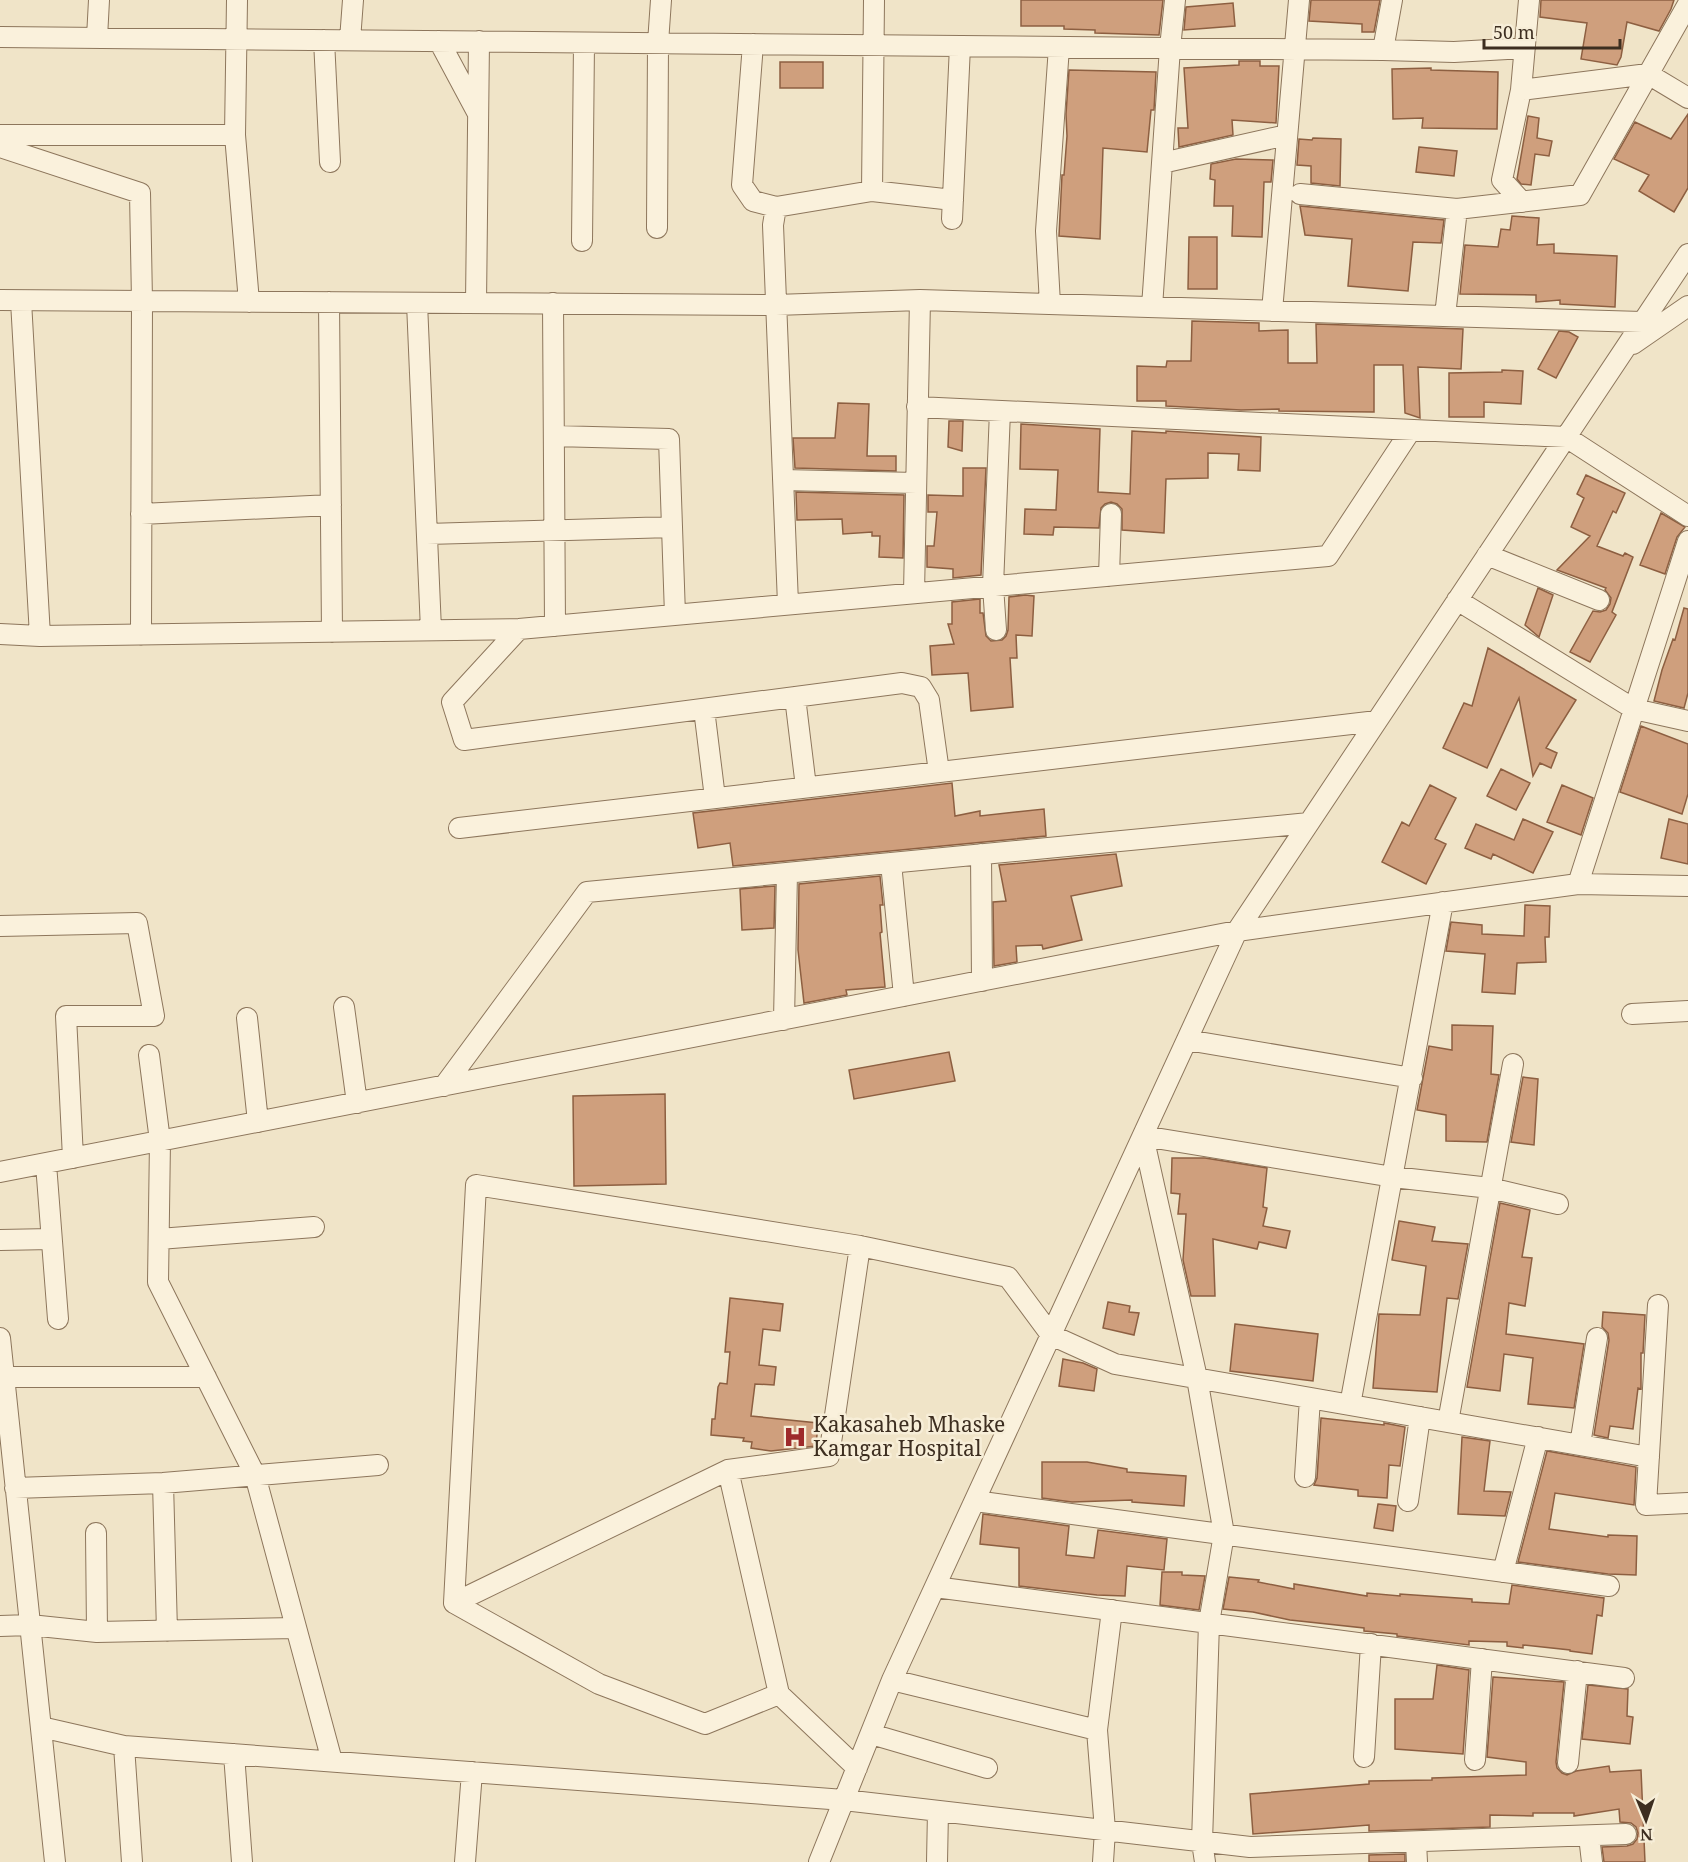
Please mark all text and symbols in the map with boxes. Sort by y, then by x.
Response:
scale bar [1484,12,1620,50]
text: 50 m [1493,20,1535,44]
place label: Kakasaheb Mhaske Kamgar Hospital [813,1410,1005,1462]
hospital icon: Kakasaheb Mhaske Kamgar Hospital [782,1424,808,1450]
north arrow [1616,1790,1676,1850]
text: N [1639,1824,1653,1846]

